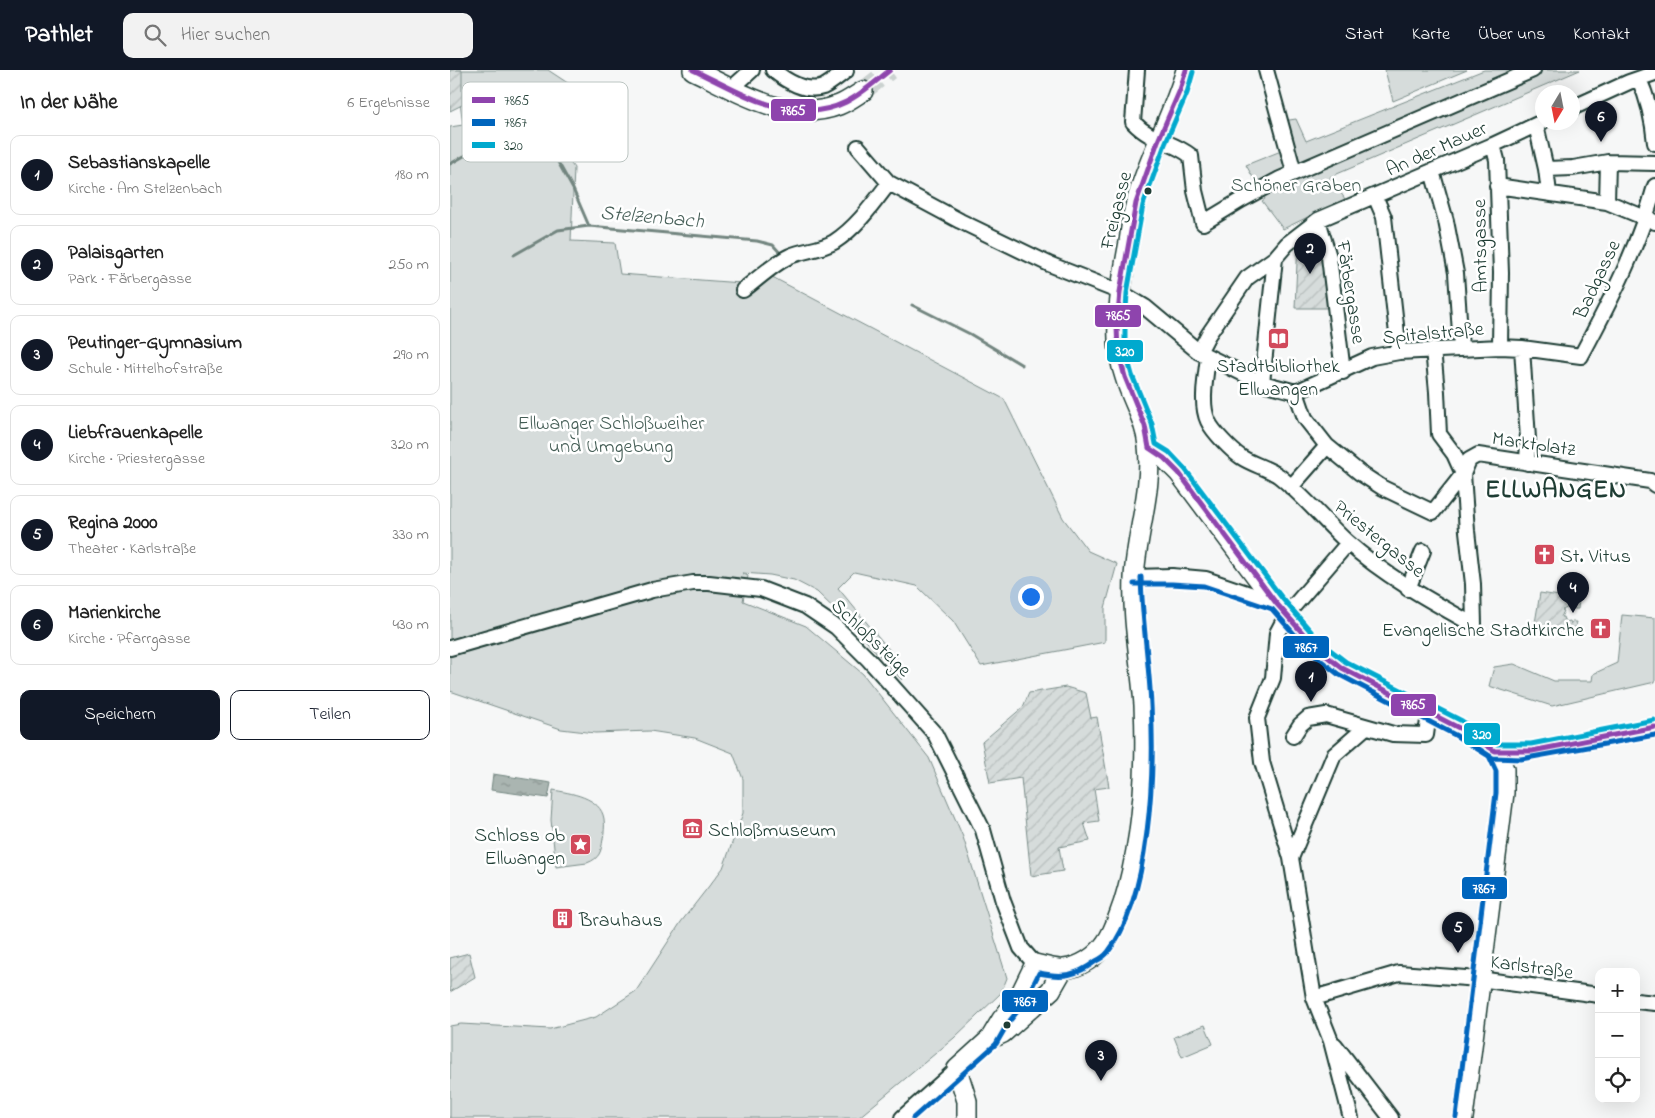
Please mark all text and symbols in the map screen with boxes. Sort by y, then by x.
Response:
search box [123,13,473,58]
text: Pathlet [25,18,93,53]
icon: search [141,21,169,49]
text: Hier suchen [181,22,270,49]
text: Start [1345,22,1384,48]
text: Karte [1412,22,1450,48]
text: Über uns [1478,22,1545,48]
text: Kontakt [1573,22,1630,48]
legend [462,82,628,162]
north arrow [1535,85,1580,130]
text: In der Nähe [20,88,118,118]
text: 6 Ergebnisse [347,91,430,115]
text: 7865 [504,91,529,112]
line badge: 7865 [770,98,817,122]
text: 7865 [780,101,806,122]
pin: 6 [1585,101,1617,142]
text: 7867 [504,113,527,134]
street label: An der Mauer [1382,115,1493,186]
text: 320 [504,136,523,157]
text: Sebastianskapelle [68,150,210,177]
text: 1 [34,163,40,187]
text: 180 m [395,163,429,187]
street label: Freigasse [1094,169,1142,254]
park label: Schöner Graben [1231,172,1361,201]
text: Kirche · Am Stelzenbach [68,177,222,201]
unlabelled marker [1143,186,1153,196]
water label: Stelzenbach [599,199,706,238]
street label: Amtsgasse [1466,199,1498,293]
pin: 2 [1294,233,1326,274]
street label: Badgasse [1567,236,1630,326]
street label: Färbergasse [1326,238,1372,346]
text: Palaisgarten [68,240,164,267]
text: 2 [33,253,41,277]
text: 250 m [389,253,429,277]
text: Park · Färbergasse [68,267,192,291]
line badge: 7865 [1094,304,1142,328]
text: 7865 [1105,306,1131,327]
street label: Spitalstraße [1381,316,1485,353]
library icon: Stadtbibliothek Ellwangen [1266,327,1290,351]
text: Peutinger-Gymnasium [68,330,242,357]
line badge: 320 [1106,339,1144,363]
text: 320 [1115,342,1134,363]
text: 3 [34,343,40,367]
text: 290 m [393,343,429,367]
place label: Stadtbibliothek Ellwangen [1216,353,1340,406]
text: Schule · Mittelhofstraße [68,357,223,381]
park label: Ellwanger Schloßweiher und Umgebung [518,410,705,463]
text: Liebfrauenkapelle [68,420,202,447]
street label: Marktplatz [1490,425,1578,466]
text: 4 [34,433,40,457]
text: 320 m [391,433,429,457]
text: Kirche · Priestergasse [68,447,205,471]
district label: ELLWANGEN [1485,473,1627,509]
street label: Priestergasse [1326,494,1430,587]
text: Regina 2000 [68,510,157,537]
text: 5 [32,523,42,547]
text: 330 m [392,523,429,547]
text: Theater · Karlstraße [68,537,196,561]
church icon: St. Vitus [1532,543,1556,567]
place label: St. Vitus [1560,543,1631,572]
pin: 4 [1557,572,1589,613]
your location [1018,584,1044,610]
street label: Schloßsteige [823,593,917,685]
text: Marienkirche [68,600,161,627]
text: 6 [33,613,41,637]
text: 430 m [392,613,429,637]
place label: Evangelische Stadtkirche [1382,617,1584,647]
church icon: Evangelische Stadtkirche [1588,617,1612,641]
text: Kirche · Pfarrgasse [68,627,190,651]
line badge: 7867 [1282,635,1330,659]
text: 7867 [1295,638,1318,659]
pin: 1 [1295,661,1327,702]
button: Speichern [20,690,220,740]
button: Teilen [230,690,430,740]
line badge: 7865 [1390,693,1437,717]
text: 7865 [1400,695,1426,716]
line badge: 320 [1463,722,1501,746]
text: 320 [1472,725,1491,746]
museum icon: Schloßmuseum [680,817,704,841]
place label: Schloßmuseum [708,817,836,846]
place label: Schloss ob Ellwangen [474,822,565,875]
place icon: Schloss ob Ellwangen [569,833,593,857]
line badge: 7867 [1461,876,1508,900]
text: 7867 [1473,879,1496,900]
building icon: Brauhaus [551,907,575,931]
place label: Brauhaus [578,907,663,936]
pin: 5 [1442,912,1474,953]
street label: Karlstraße [1488,948,1575,989]
map controls [1595,968,1640,1103]
button: + [1595,968,1640,1013]
line badge: 7867 [1001,989,1049,1013]
text: 7867 [1014,992,1037,1013]
button: − [1595,1013,1640,1058]
unlabelled marker [1002,1020,1012,1030]
pin: 3 [1085,1040,1117,1081]
button: locate [1595,1058,1640,1103]

